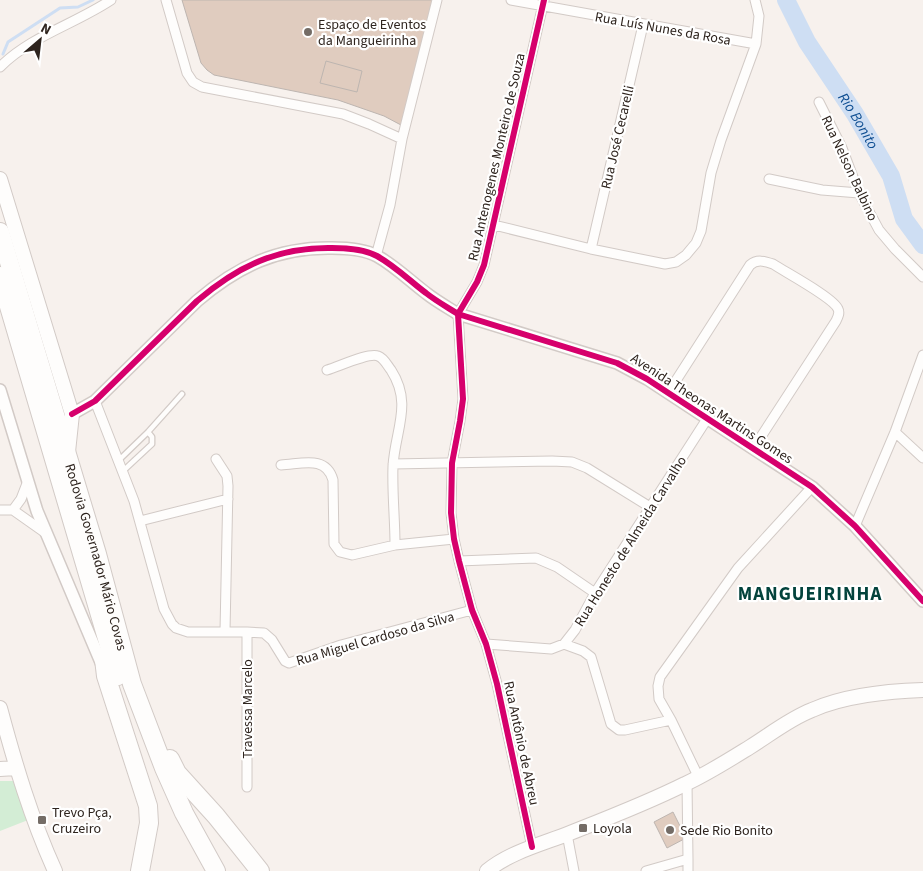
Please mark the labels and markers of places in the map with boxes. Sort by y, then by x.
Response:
place label: Espaço de Eventos da Mangueirinha [318,15,426,51]
marker: Espaço de Eventos da Mangueirinha [302,26,314,38]
place label: Trevo Pça, Cruzeiro [52,803,112,839]
marker: Trevo Pça, Cruzeiro [36,814,48,826]
place label: Loyola [593,819,632,839]
place label: Sede Rio Bonito [680,821,773,841]
marker: Loyola [577,822,589,834]
marker: Sede Rio Bonito [664,824,676,836]

